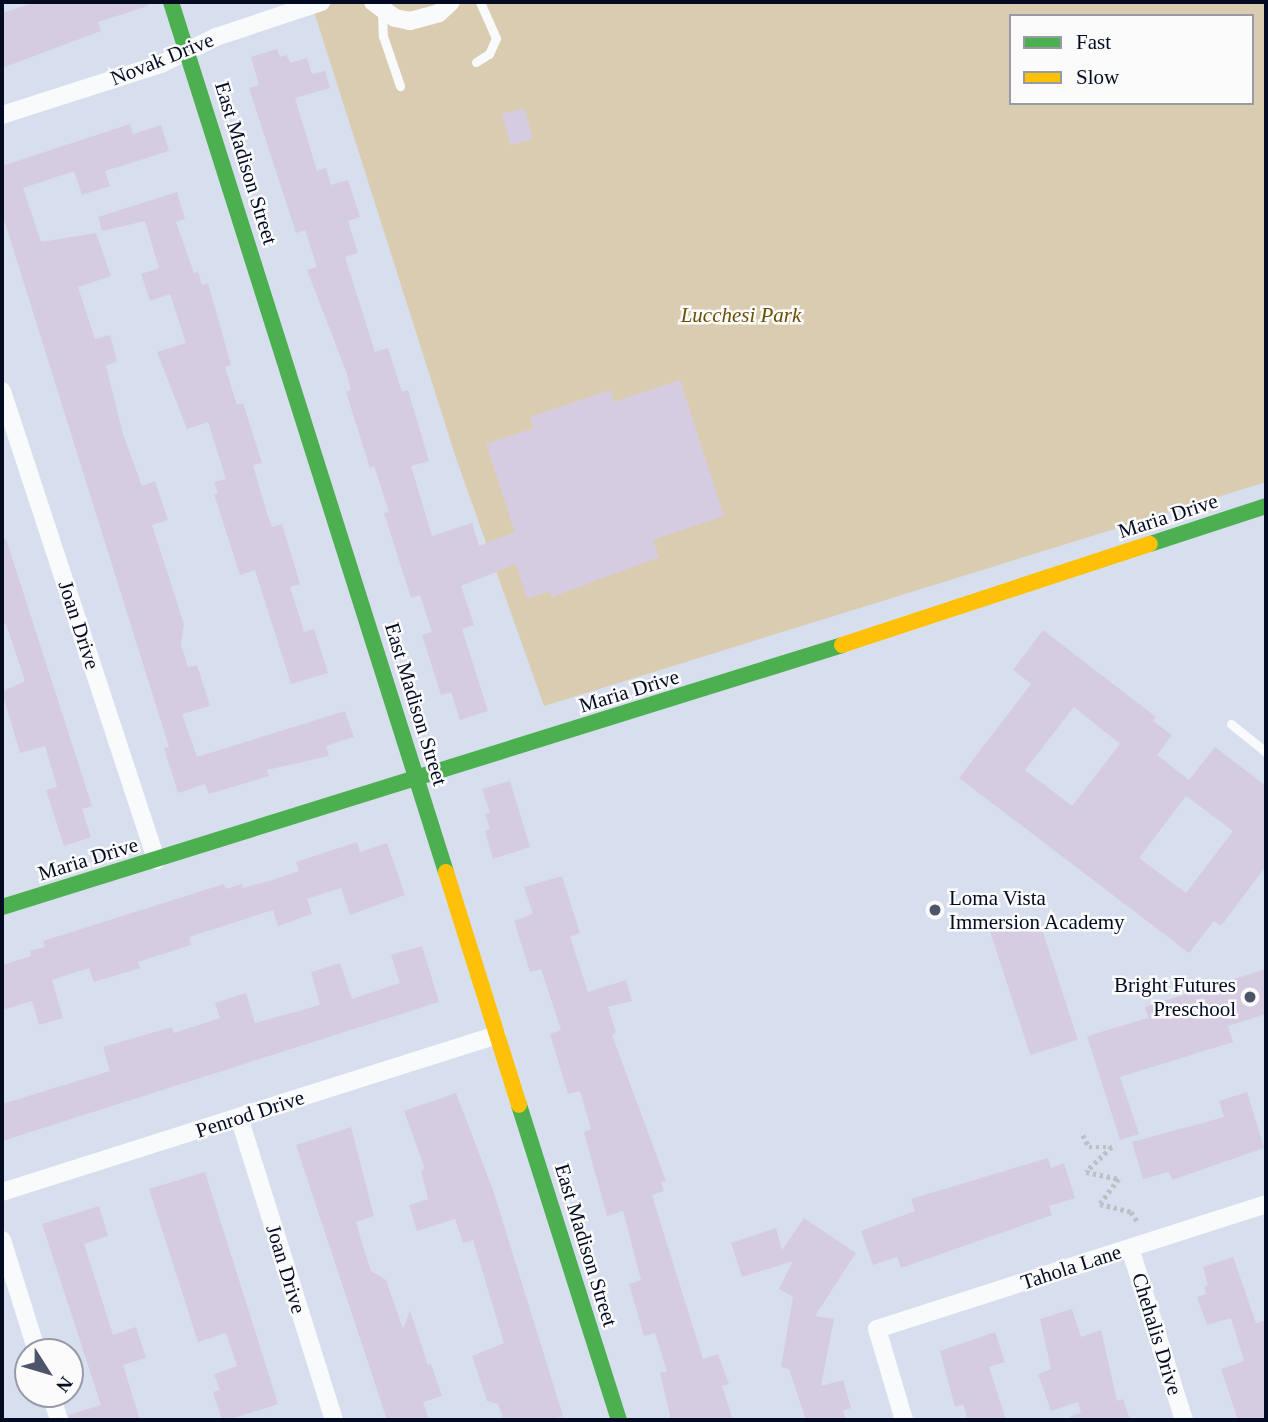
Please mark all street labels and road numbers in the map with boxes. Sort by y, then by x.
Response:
street label: Novak Drive [107,27,217,91]
street label: East Madison Street [209,78,283,248]
street label: Maria Drive [1115,488,1221,544]
street label: Joan Drive [53,578,105,672]
street label: East Madison Street [379,619,453,789]
street label: Maria Drive [576,664,682,718]
street label: Maria Drive [35,832,141,886]
street label: Penrod Drive [193,1085,307,1143]
street label: East Madison Street [549,1160,623,1330]
street label: Joan Drive [261,1222,311,1316]
street label: Tahola Lane [1018,1239,1124,1295]
street label: Chehalis Drive [1126,1270,1188,1398]

